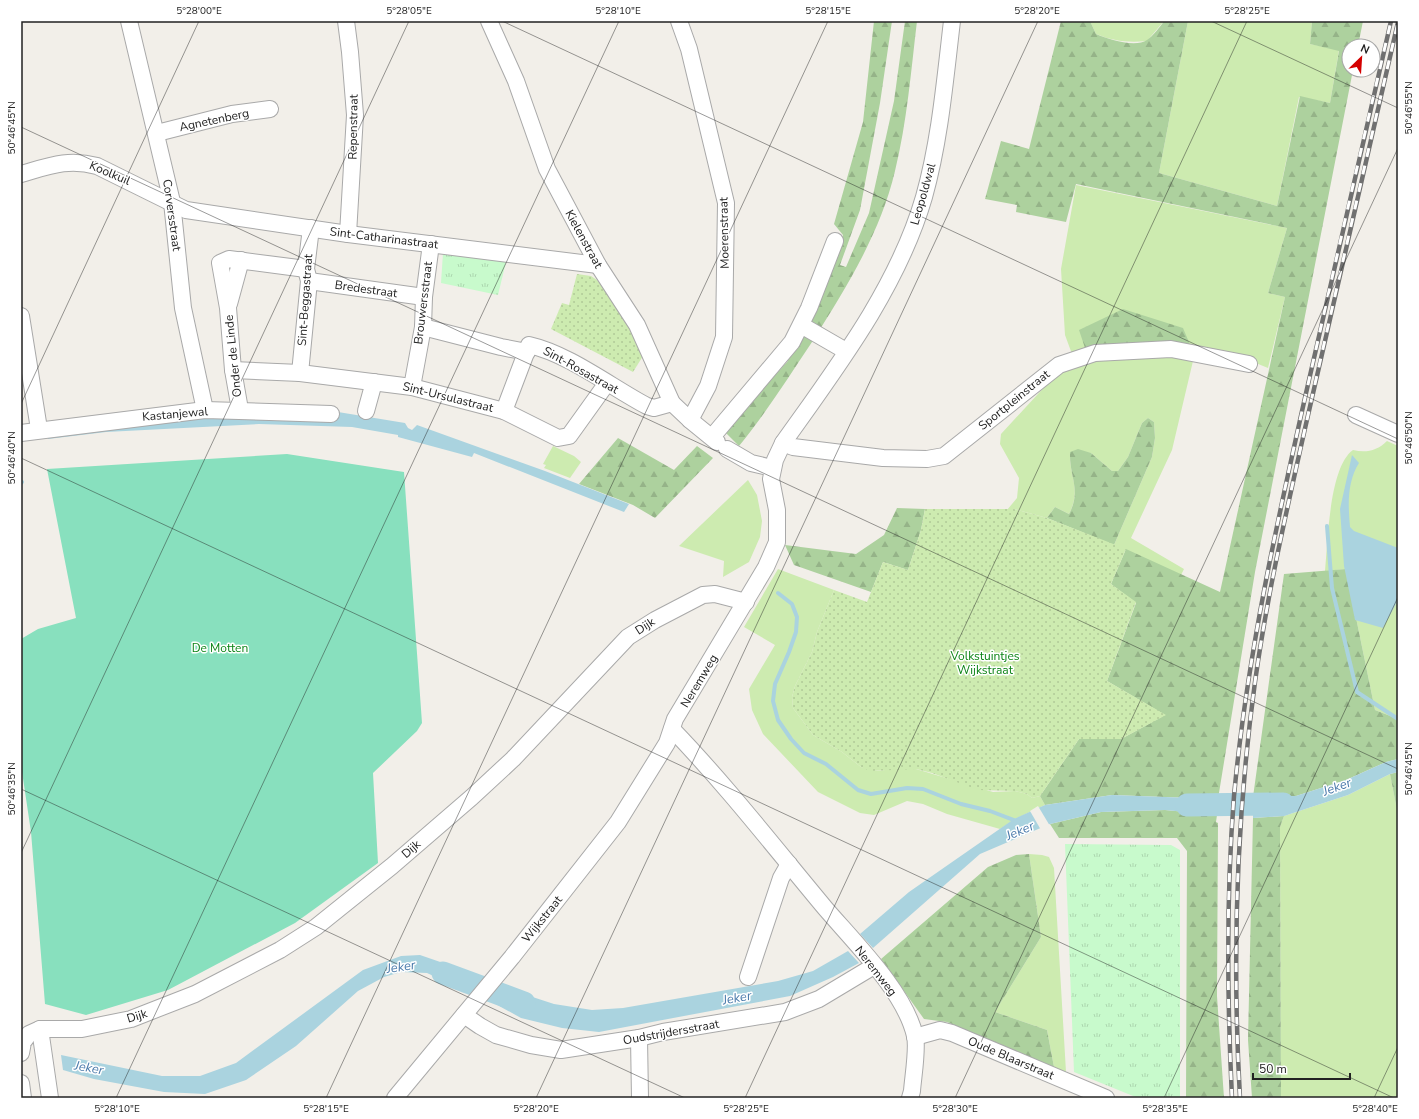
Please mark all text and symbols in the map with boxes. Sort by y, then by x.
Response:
text: 5°28'00"E [176,4,222,18]
text: 5°28'05"E [386,4,432,18]
text: 5°28'10"E [595,4,641,18]
text: 5°28'15"E [805,4,851,18]
text: 5°28'20"E [1014,4,1060,18]
text: 5°28'25"E [1224,4,1270,18]
north arrow [1341,38,1381,78]
text: N [1358,41,1372,58]
text: 50°46'55"N [1402,81,1416,135]
street label: Repenstraat [344,93,362,160]
text: 50°46'45"N [5,101,19,155]
street label: Agnetenberg [178,105,250,135]
street label: Koolkuil [87,157,133,189]
street label: Leopoldwal [907,161,940,227]
street label: Corversstraat [159,178,185,253]
street label: Moerenstraat [715,196,733,269]
street label: Kielenstraat [561,207,607,272]
street label: Sint-Catharinastraat [329,223,440,253]
street label: Sint-Beggastraat [294,253,316,347]
street label: Brouwersstraat [410,260,436,345]
street label: Bredestraat [334,277,399,301]
street label: Onder de Linde [221,314,245,398]
street label: Sint-Rosastraat [540,343,622,398]
street label: Sportpleinstraat [975,366,1054,434]
street label: Sint-Ursulastraat [401,378,496,416]
street label: Kastanjewal [141,403,209,425]
text: 50°46'50"N [1402,411,1416,465]
text: 50°46'40"N [5,431,19,485]
street label: Dijk [632,613,659,638]
park label: De Motten [192,640,248,656]
park label: Volkstuintjes Wijkstraat [949,648,1020,678]
street label: Neremweg [677,651,721,711]
text: 50°46'45"N [1402,742,1416,796]
text: 50°46'35"N [5,762,19,816]
water label: Jeker [1319,773,1354,801]
water label: Jeker [1002,817,1037,845]
street label: Dijk [398,836,425,862]
street label: Wijkstraat [518,892,566,946]
street label: Neremweg [851,943,901,999]
water label: Jeker [384,956,417,978]
water label: Jeker [720,987,753,1010]
street label: Dijk [125,1005,150,1027]
street label: Oudstrijdersstraat [622,1016,721,1048]
street label: Oude Blaarstraat [965,1033,1057,1084]
scale bar [1253,1055,1350,1081]
water label: Jeker [72,1056,105,1079]
text: 50 m [1259,1061,1287,1077]
text: 5°28'10"E [94,1102,140,1116]
text: 5°28'15"E [303,1102,349,1116]
text: 5°28'20"E [513,1102,559,1116]
text: 5°28'25"E [723,1102,769,1116]
text: 5°28'30"E [932,1102,978,1116]
text: 5°28'35"E [1142,1102,1188,1116]
text: 5°28'40"E [1352,1102,1398,1116]

